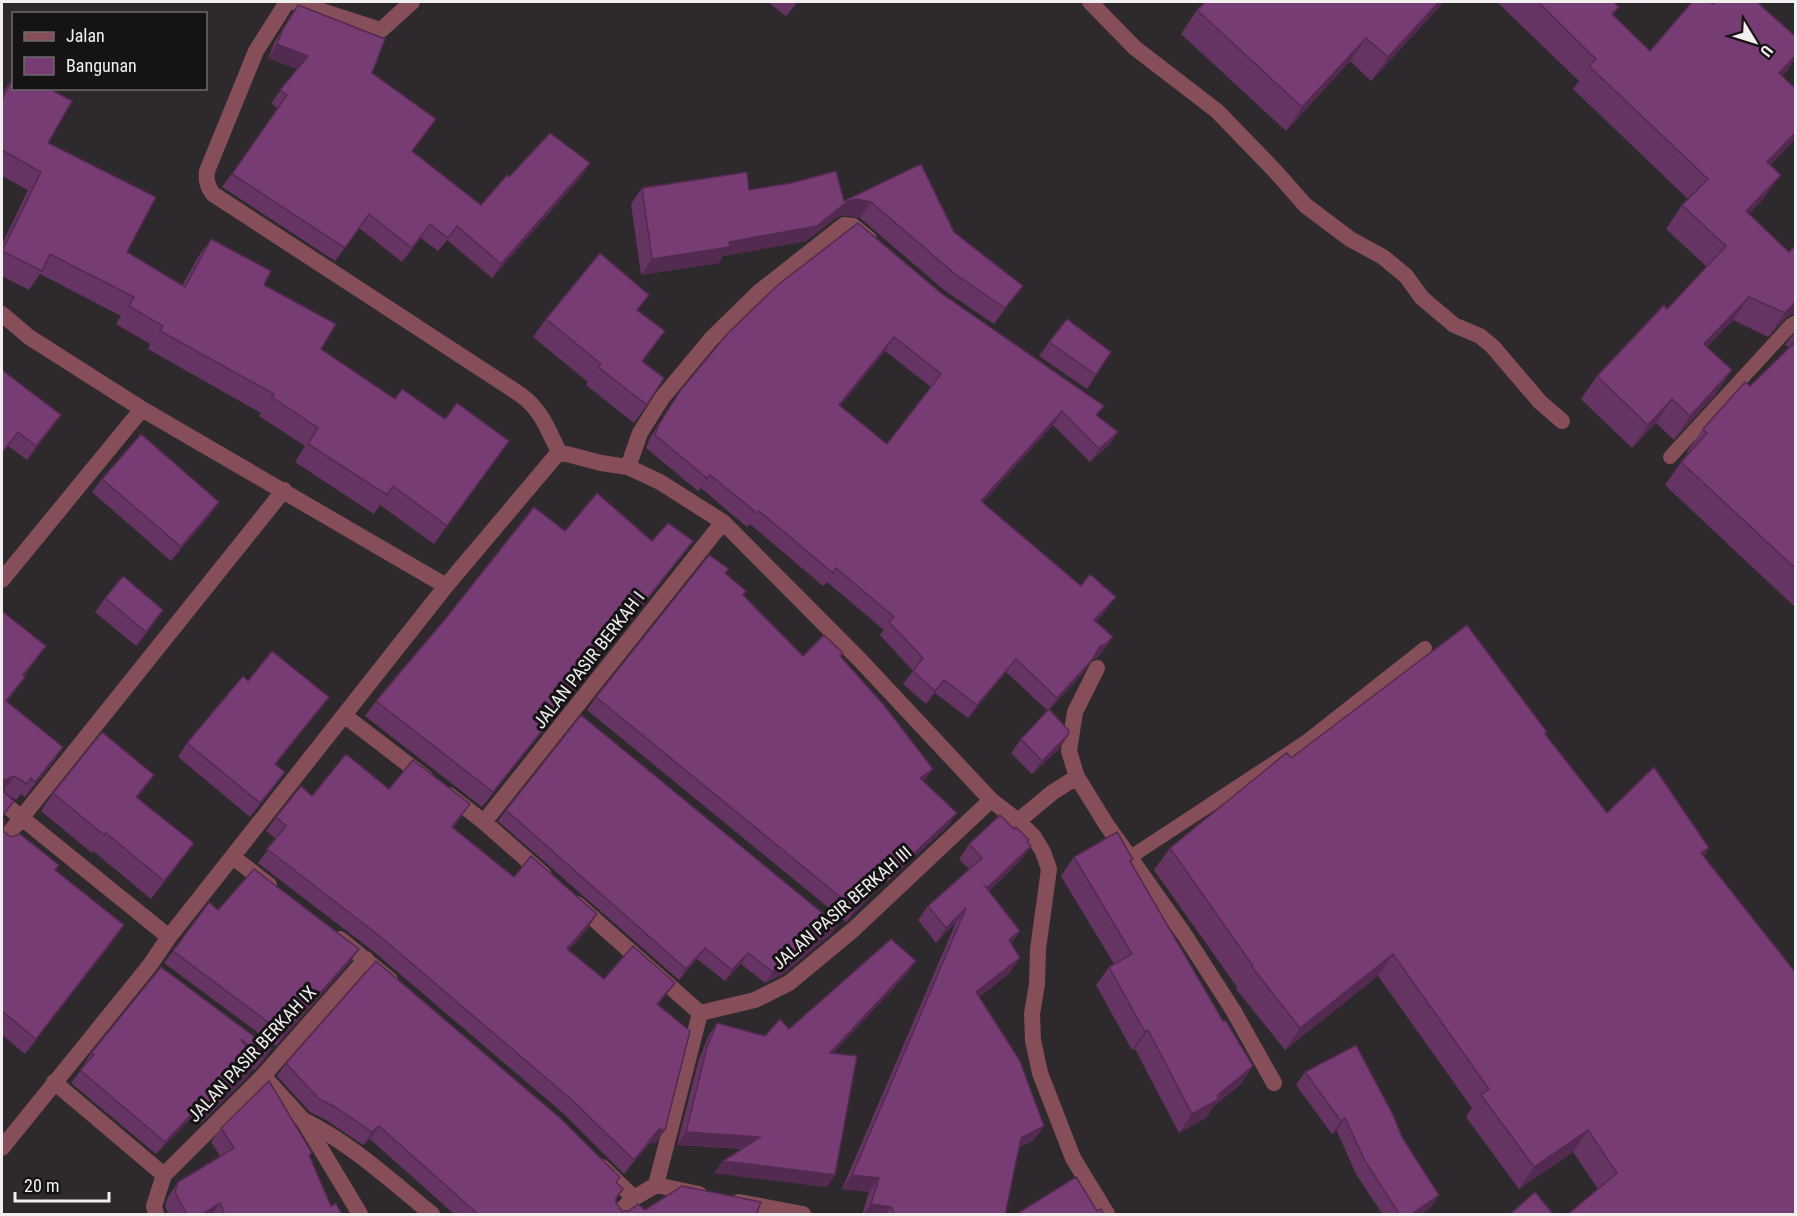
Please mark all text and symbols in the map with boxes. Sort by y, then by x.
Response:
legend [12,12,207,90]
north arrow [1725,12,1785,72]
text: Jalan [66,25,105,46]
text: U [1756,41,1777,60]
text: Bangunan [66,55,137,76]
street label: JALAN PASIR BERKAH I [529,587,649,732]
street label: JALAN PASIR BERKAH III [768,842,915,974]
street label: JALAN PASIR BERKAH IX [183,981,320,1126]
scale bar [15,1165,110,1203]
text: 20 m [24,1175,59,1196]

